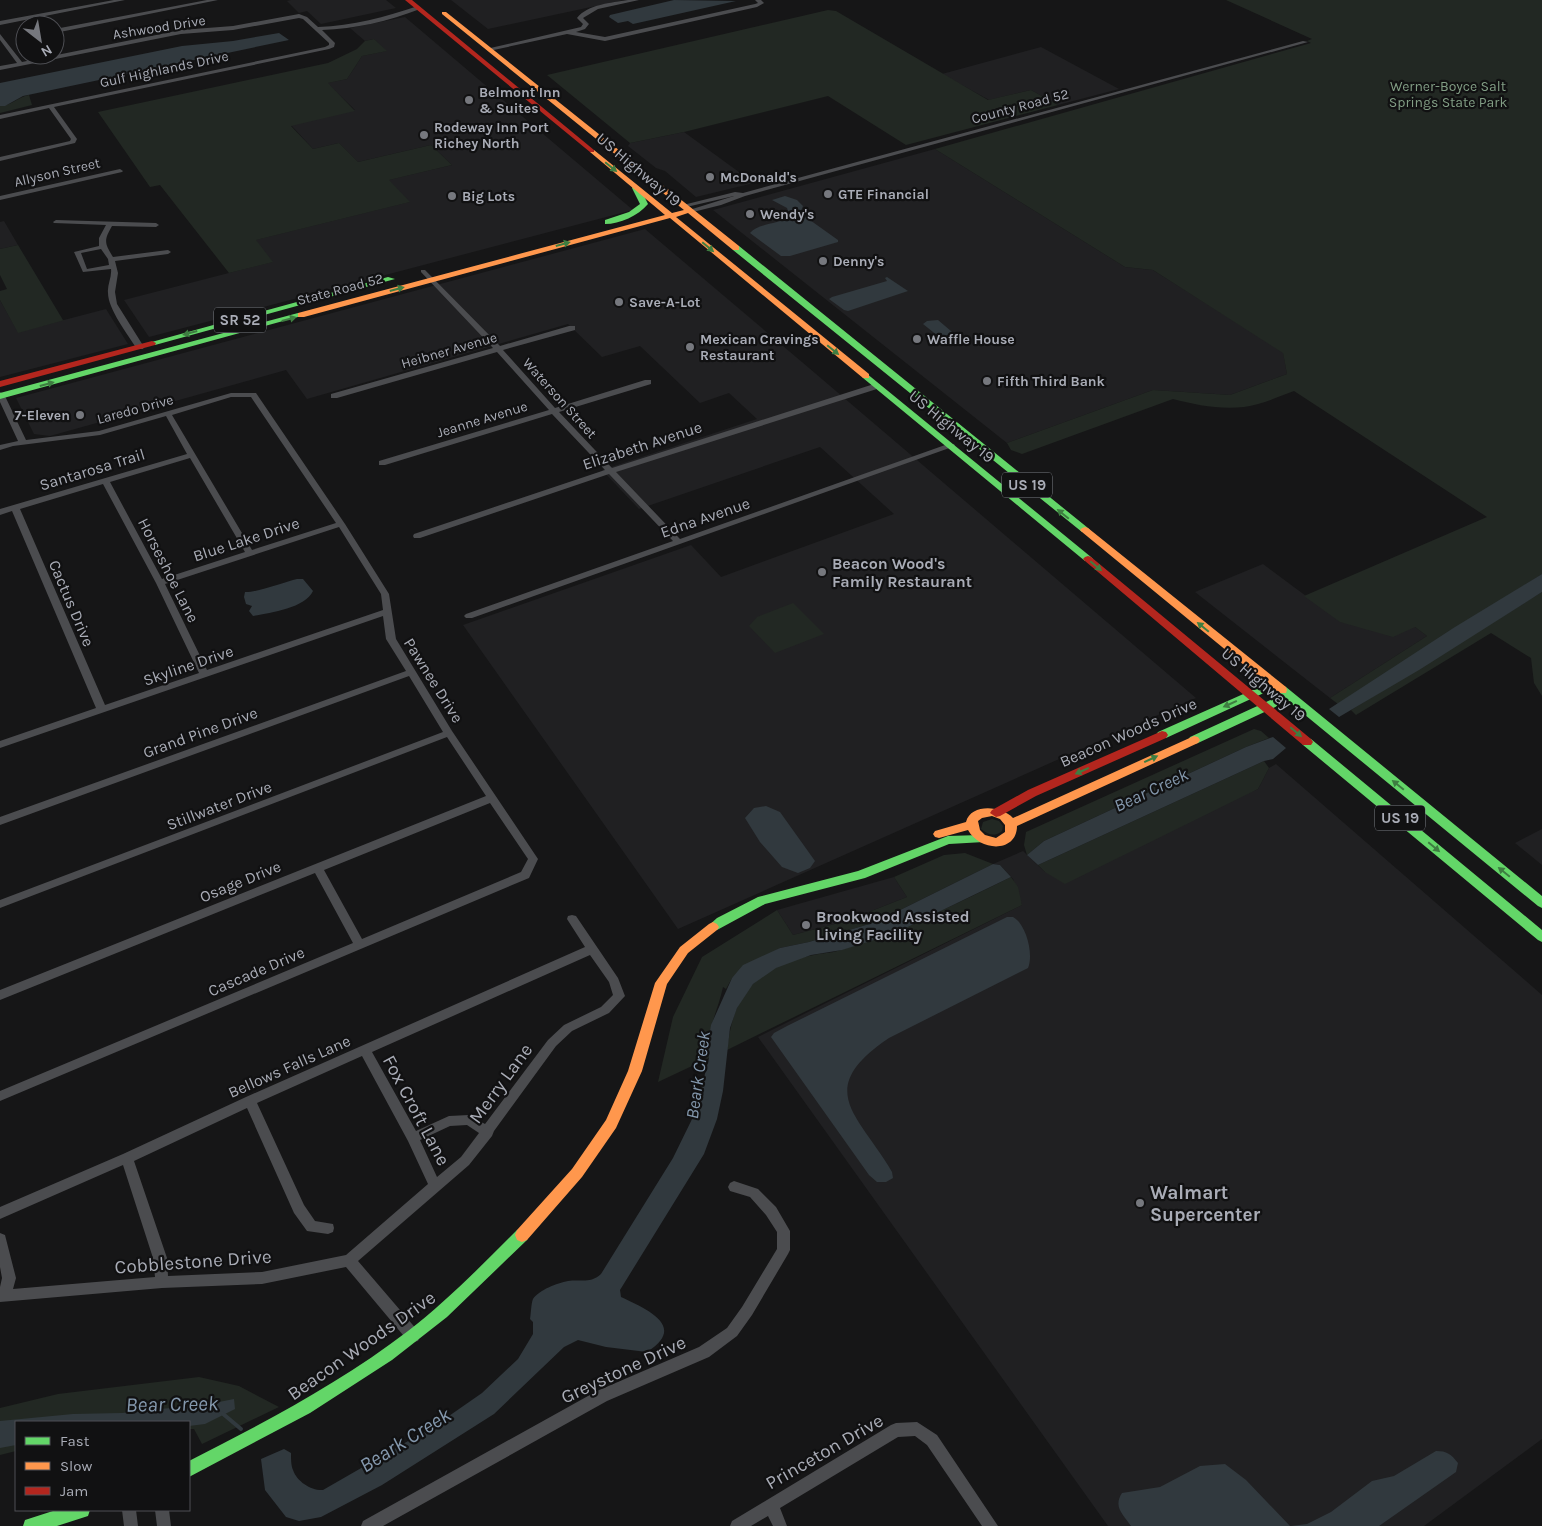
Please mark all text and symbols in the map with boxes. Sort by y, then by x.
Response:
street label: Ashwood Drive [112,12,207,43]
north arrow [15,15,65,65]
text: N [38,41,55,61]
street label: Gulf Highlands Drive [98,48,230,91]
park label: Werner-Boyce Salt Springs State Park [1389,78,1507,111]
place label: Belmont Inn & Suites [479,84,560,117]
street label: County Road 52 [970,85,1071,128]
marker: Belmont Inn & Suites [463,94,475,106]
place label: Rodeway Inn Port Richey North [434,119,549,152]
marker: Rodeway Inn Port Richey North [418,129,430,141]
street label: US Highway 19 [593,129,685,210]
street label: Allyson Street [13,154,102,191]
one-way arrow [605,162,618,173]
place label: McDonald's [720,169,797,186]
marker: McDonald's [704,171,716,183]
place label: GTE Financial [838,186,929,203]
place label: Big Lots [462,188,515,205]
marker: GTE Financial [822,188,834,200]
marker: Big Lots [446,190,458,202]
place label: Wendy's [760,206,814,223]
marker: Wendy's [744,208,756,220]
one-way arrow [556,240,571,248]
one-way arrow [701,241,713,253]
place label: Denny's [833,253,884,270]
marker: Denny's [817,255,829,267]
street label: State Road 52 [295,270,385,309]
one-way arrow [390,285,405,293]
place label: Save-A-Lot [629,294,701,311]
marker: Save-A-Lot [613,296,625,308]
road number: SR 52 [214,308,266,332]
one-way arrow [281,315,296,323]
one-way arrow [182,329,197,337]
street label: Heibner Avenue [399,329,499,372]
place label: Mexican Cravings Restaurant [700,331,819,364]
place label: Waffle House [927,331,1015,348]
marker: Waffle House [911,333,923,345]
marker: Mexican Cravings Restaurant [684,341,696,353]
one-way arrow [826,345,839,356]
street label: Waterson Street [519,355,600,442]
place label: Fifth Third Bank [997,373,1106,390]
marker: Fifth Third Bank [981,375,993,387]
one-way arrow [40,379,55,387]
street label: US Highway 19 [905,386,998,467]
street label: Laredo Drive [95,391,175,428]
street label: Jeanne Avenue [435,398,530,441]
place label: 7-Eleven [15,407,70,424]
marker: 7-Eleven [74,409,86,421]
street label: Elizabeth Avenue [580,417,704,474]
street label: Santarosa Trail [37,444,147,495]
road number: US 19 [1002,472,1052,498]
street label: Edna Avenue [658,493,752,542]
one-way arrow [1056,508,1069,519]
street label: Blue Lake Drive [191,513,302,566]
street label: Horseshoe Lane [134,515,203,626]
place label: Beacon Wood's Family Restaurant [832,554,972,591]
street label: Cactus Drive [45,557,98,649]
one-way arrow [1089,561,1102,572]
marker: Beacon Wood's Family Restaurant [816,566,828,578]
one-way arrow [1196,621,1209,632]
street label: Pawnee Drive [400,634,467,726]
street label: Skyline Drive [141,641,236,690]
street label: US Highway 19 [1218,644,1310,725]
street label: Beacon Woods Drive [1057,694,1200,771]
one-way arrow [1223,700,1237,708]
street label: Grand Pine Drive [140,703,260,762]
one-way arrow [1289,726,1302,737]
one-way arrow [1144,755,1158,763]
water label: Bear Creek [1110,763,1192,817]
one-way arrow [1075,768,1089,776]
street label: Stillwater Drive [164,777,274,834]
one-way arrow [1391,780,1404,791]
road number: US 19 [1375,806,1425,830]
one-way arrow [1428,841,1441,852]
street label: Osage Drive [197,857,284,906]
one-way arrow [1498,867,1511,878]
place label: Brookwood Assisted Living Facility [816,907,970,944]
marker: Brookwood Assisted Living Facility [800,919,812,931]
street label: Cascade Drive [205,943,307,1000]
water label: Beark Creek [681,1029,715,1120]
street label: Bellows Falls Lane [225,1031,353,1102]
street label: Merry Lane [464,1039,537,1128]
street label: Fox Croft Lane [378,1052,454,1169]
place label: Walmart Supercenter [1150,1182,1261,1226]
marker: Walmart Supercenter [1134,1197,1146,1209]
street label: Cobblestone Drive [114,1246,272,1278]
street label: Beacon Woods Drive [283,1286,440,1405]
street label: Greystone Drive [557,1331,689,1408]
water label: Bear Creek [125,1391,219,1417]
water label: Beark Creek [355,1402,455,1478]
street label: Princeton Drive [762,1409,887,1494]
legend [15,1421,190,1511]
text: Fast [60,1432,90,1450]
text: Slow [60,1457,92,1475]
text: Jam [60,1482,88,1500]

